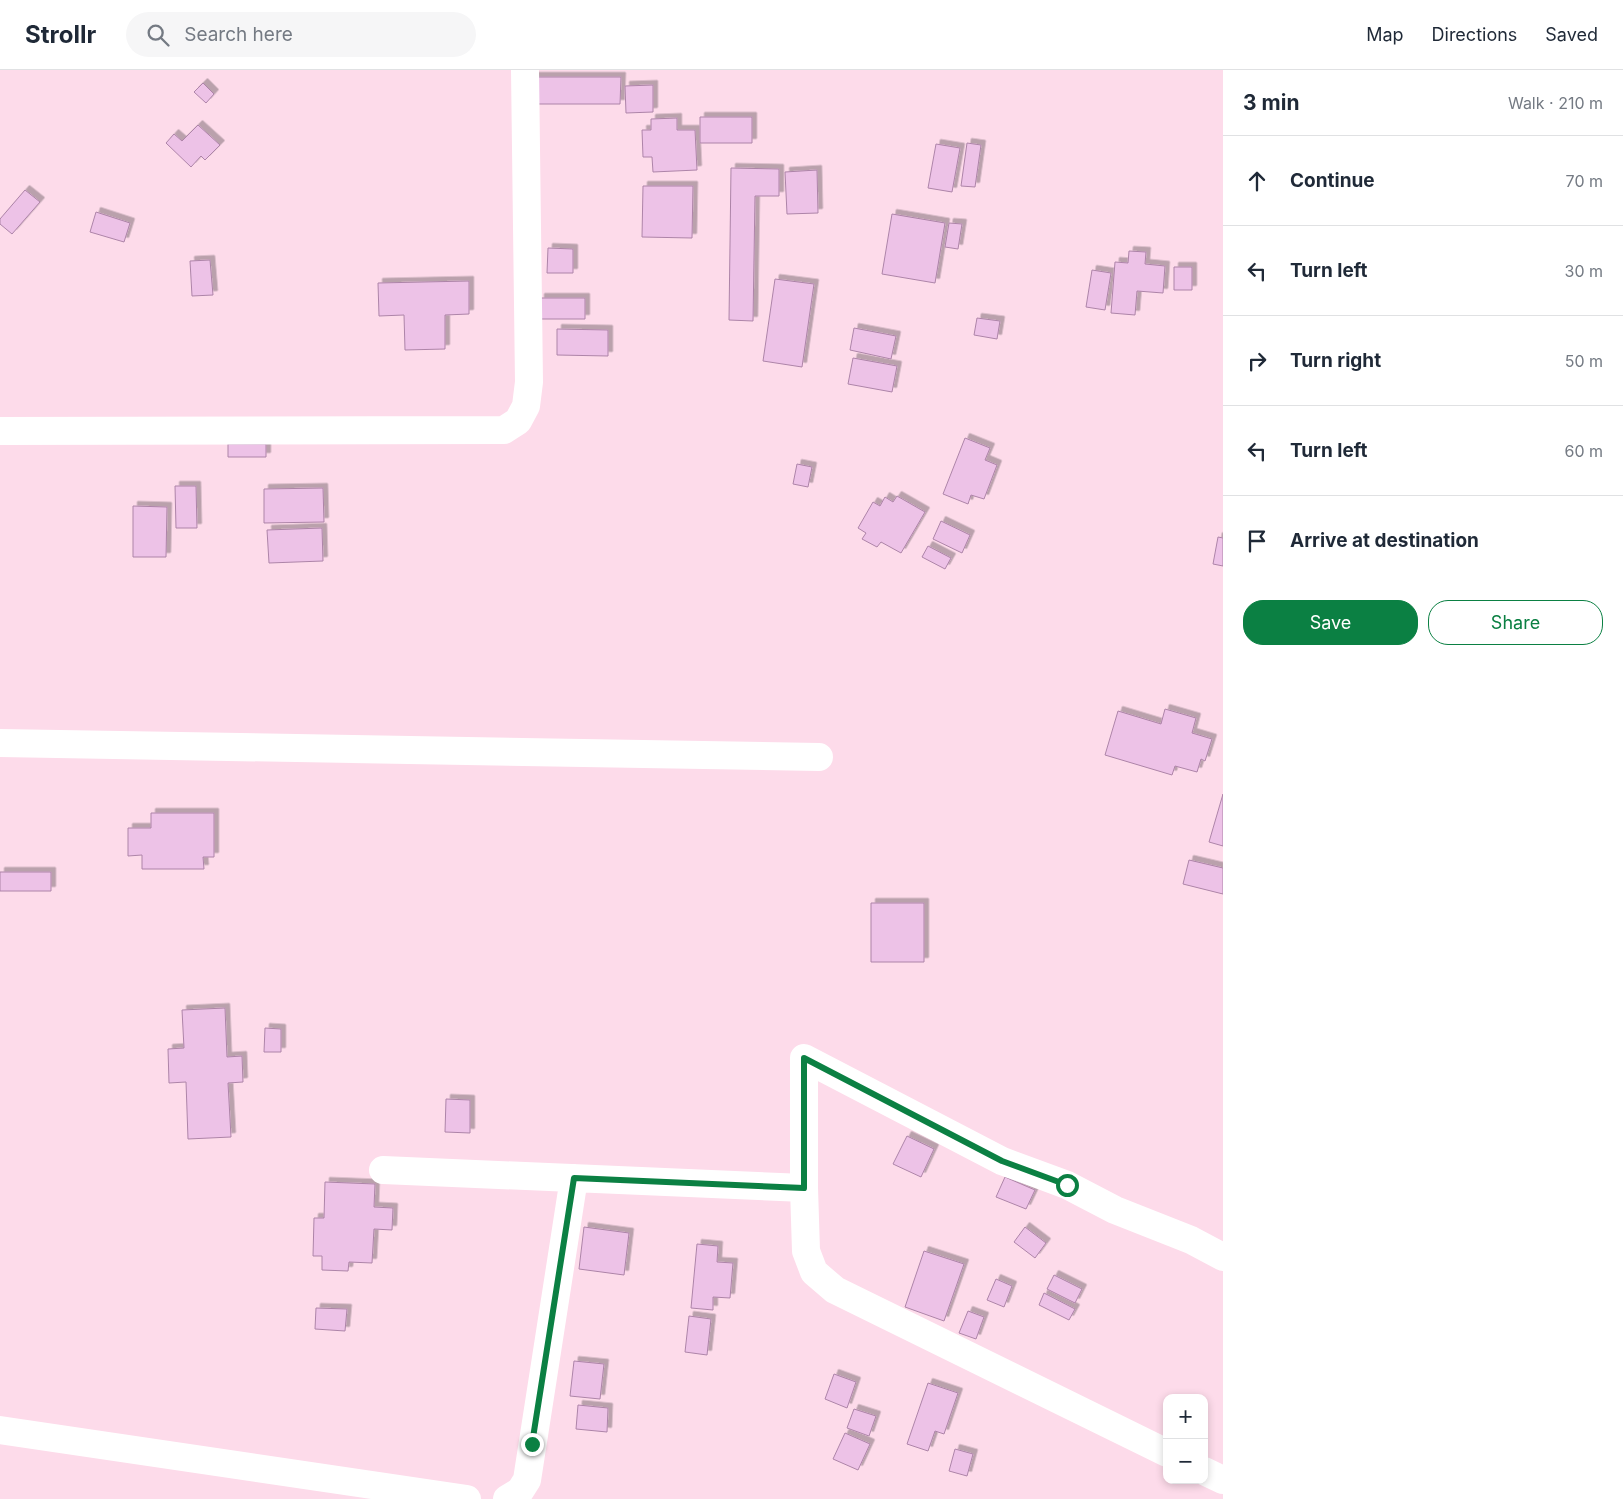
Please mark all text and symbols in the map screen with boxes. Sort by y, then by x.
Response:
search box [126,12,476,57]
text: Strollr [25,20,96,49]
icon: search [144,21,172,49]
text: Search here [184,23,293,46]
text: Map [1366,24,1404,45]
text: Directions [1432,24,1517,45]
text: Saved [1545,24,1598,45]
text: 3 min [1243,90,1299,115]
text: Walk · 210 m [1508,93,1603,113]
icon: ahead [1243,167,1271,195]
text: Continue [1290,169,1375,192]
text: 70 m [1566,171,1603,191]
icon: left [1243,257,1271,285]
text: Turn left [1290,259,1368,282]
text: 30 m [1565,261,1603,281]
icon: right [1243,347,1271,375]
text: Turn right [1290,349,1381,372]
text: 50 m [1565,351,1603,371]
icon: left [1243,437,1271,465]
text: Turn left [1290,439,1368,462]
text: 60 m [1564,441,1603,461]
icon: arrive [1243,527,1271,555]
text: Arrive at destination [1290,529,1479,552]
button: Save [1243,600,1418,645]
button: Share [1428,600,1603,645]
route start [1056,1174,1079,1197]
map controls [1163,1394,1208,1484]
button: + [1163,1394,1208,1439]
route end [521,1433,544,1456]
button: − [1163,1439,1208,1484]

